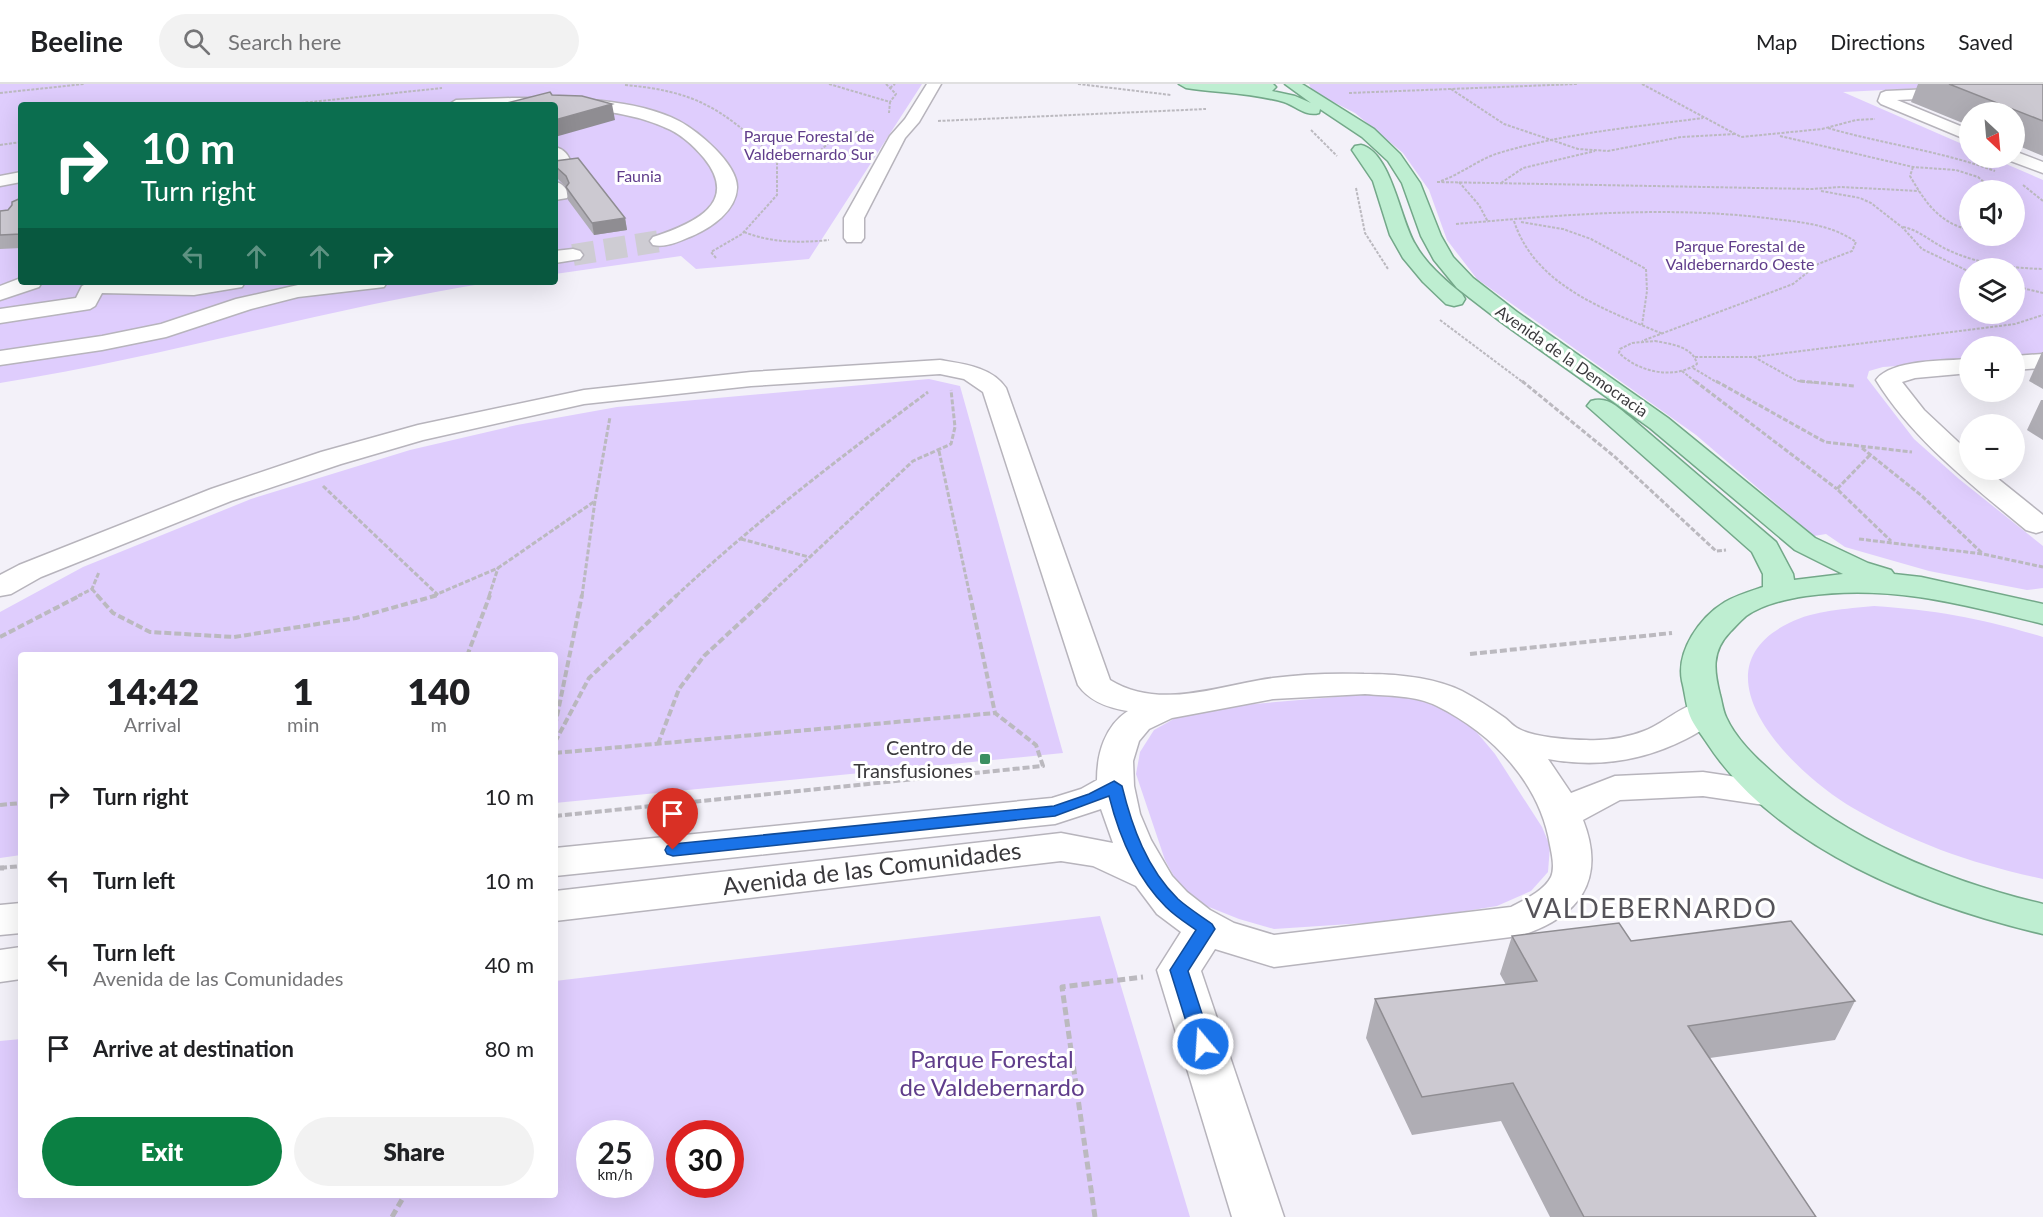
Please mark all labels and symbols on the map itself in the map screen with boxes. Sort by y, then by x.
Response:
north arrow [1959,102,2025,168]
park label: Parque Forestal de Valdebernardo Sur [744,126,874,163]
park label: Faunia [616,166,662,185]
park label: Parque Forestal de Valdebernardo Oeste [1666,236,1814,273]
street label: Avenida de la Democracia [1493,301,1652,420]
place label: Centro de Transfusiones [853,735,973,782]
marker: Centro de Transfusiones [978,752,992,766]
pin [647,788,698,850]
street label: Avenida de las Comunidades [721,835,1023,900]
district label: VALDEBERNARDO [1525,891,1777,924]
position arrow [1171,1012,1235,1076]
park label: Parque Forestal de Valdebernardo [899,1044,1085,1101]
speed limit sign: 30 [666,1120,744,1198]

